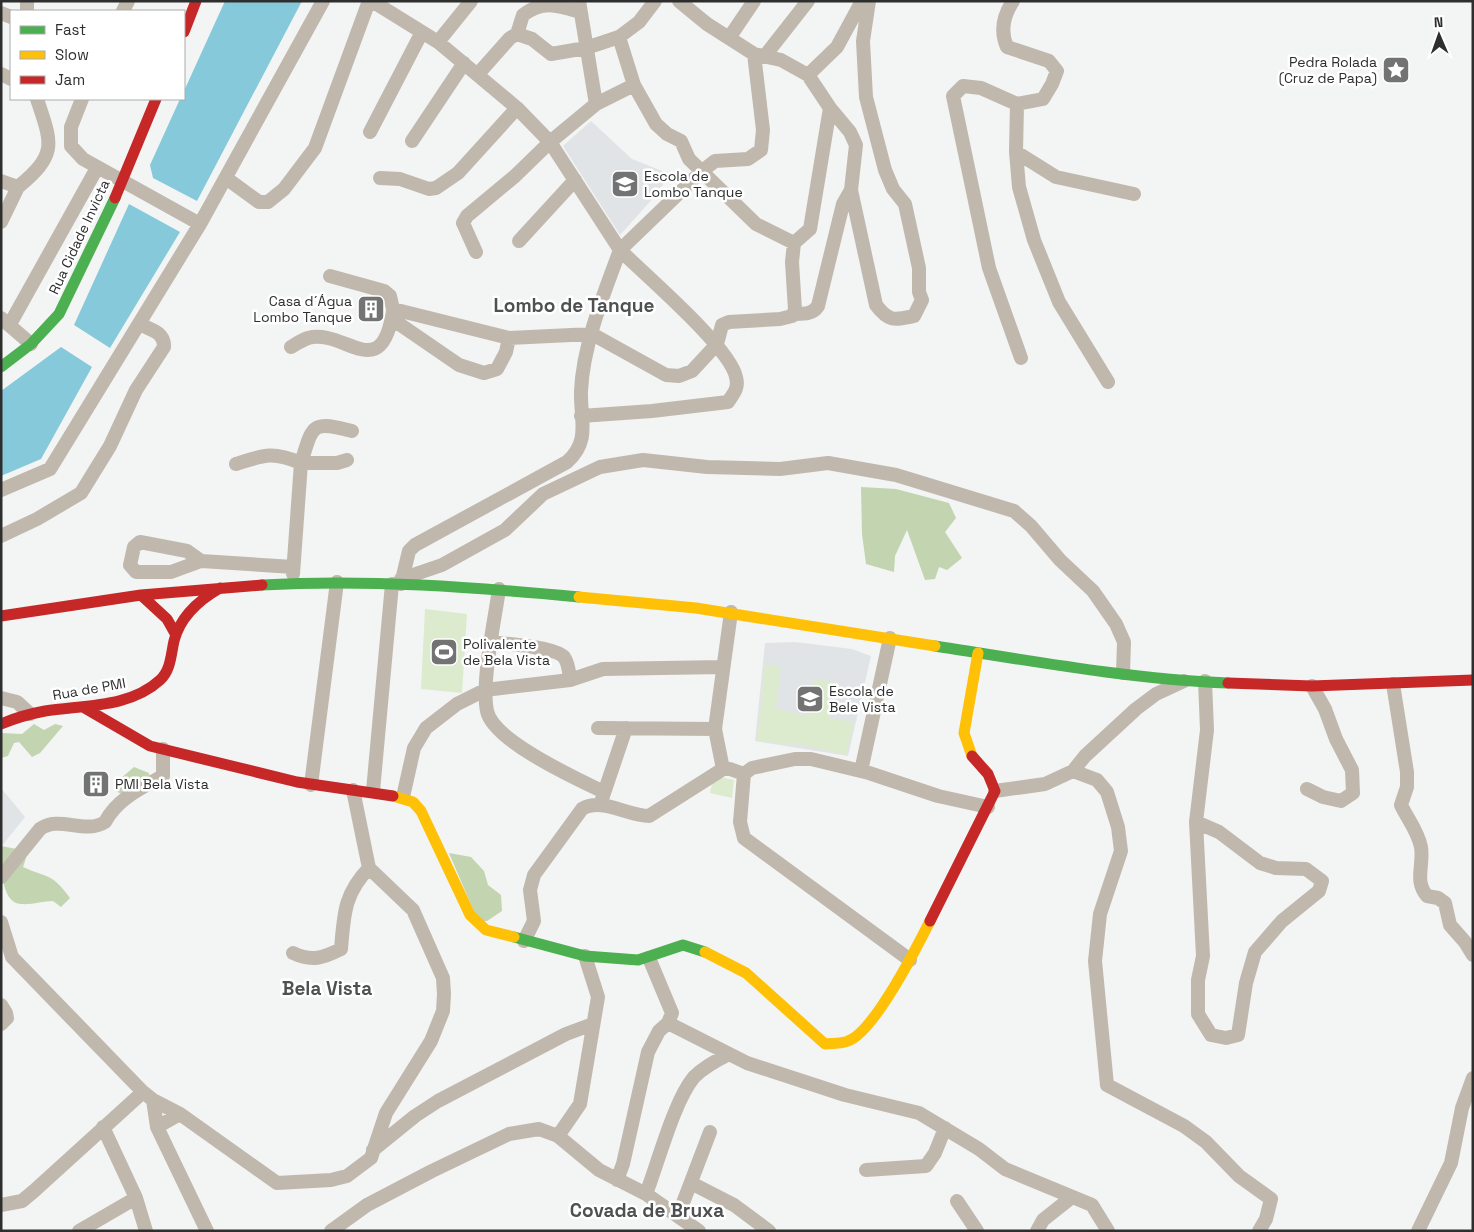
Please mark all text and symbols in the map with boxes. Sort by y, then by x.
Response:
legend [10,10,185,100]
north arrow [1414,10,1464,60]
text: N [1434,13,1444,31]
text: Fast [55,20,86,39]
text: Slow [55,45,89,64]
place label: Pedra Rolada (Cruz de Papa) [1279,53,1377,87]
place icon: Pedra Rolada (Cruz de Papa) [1381,55,1411,85]
text: Jam [55,70,85,89]
place label: Escola de Lombo Tanque [644,167,743,201]
school or university icon: Escola de Lombo Tanque [610,169,640,199]
street label: Rua Cidade Invicta [45,177,113,297]
place label: Casa d´Água Lombo Tanque [253,292,352,326]
district label: Lombo de Tanque [493,293,655,318]
building icon: Casa d´Água Lombo Tanque [356,294,386,324]
place label: Polivalente de Bela Vista [463,635,550,669]
sports icon: Polivalente de Bela Vista [429,637,459,667]
street label: Rua de PMI [51,674,127,704]
place label: Escola de Bele Vista [829,682,895,716]
school or university icon: Escola de Bele Vista [795,684,825,714]
building icon: PMI Bela Vista [81,769,111,799]
place label: PMI Bela Vista [115,775,209,793]
district label: Bela Vista [282,976,372,1001]
district label: Covada de Bruxa [570,1198,724,1223]

